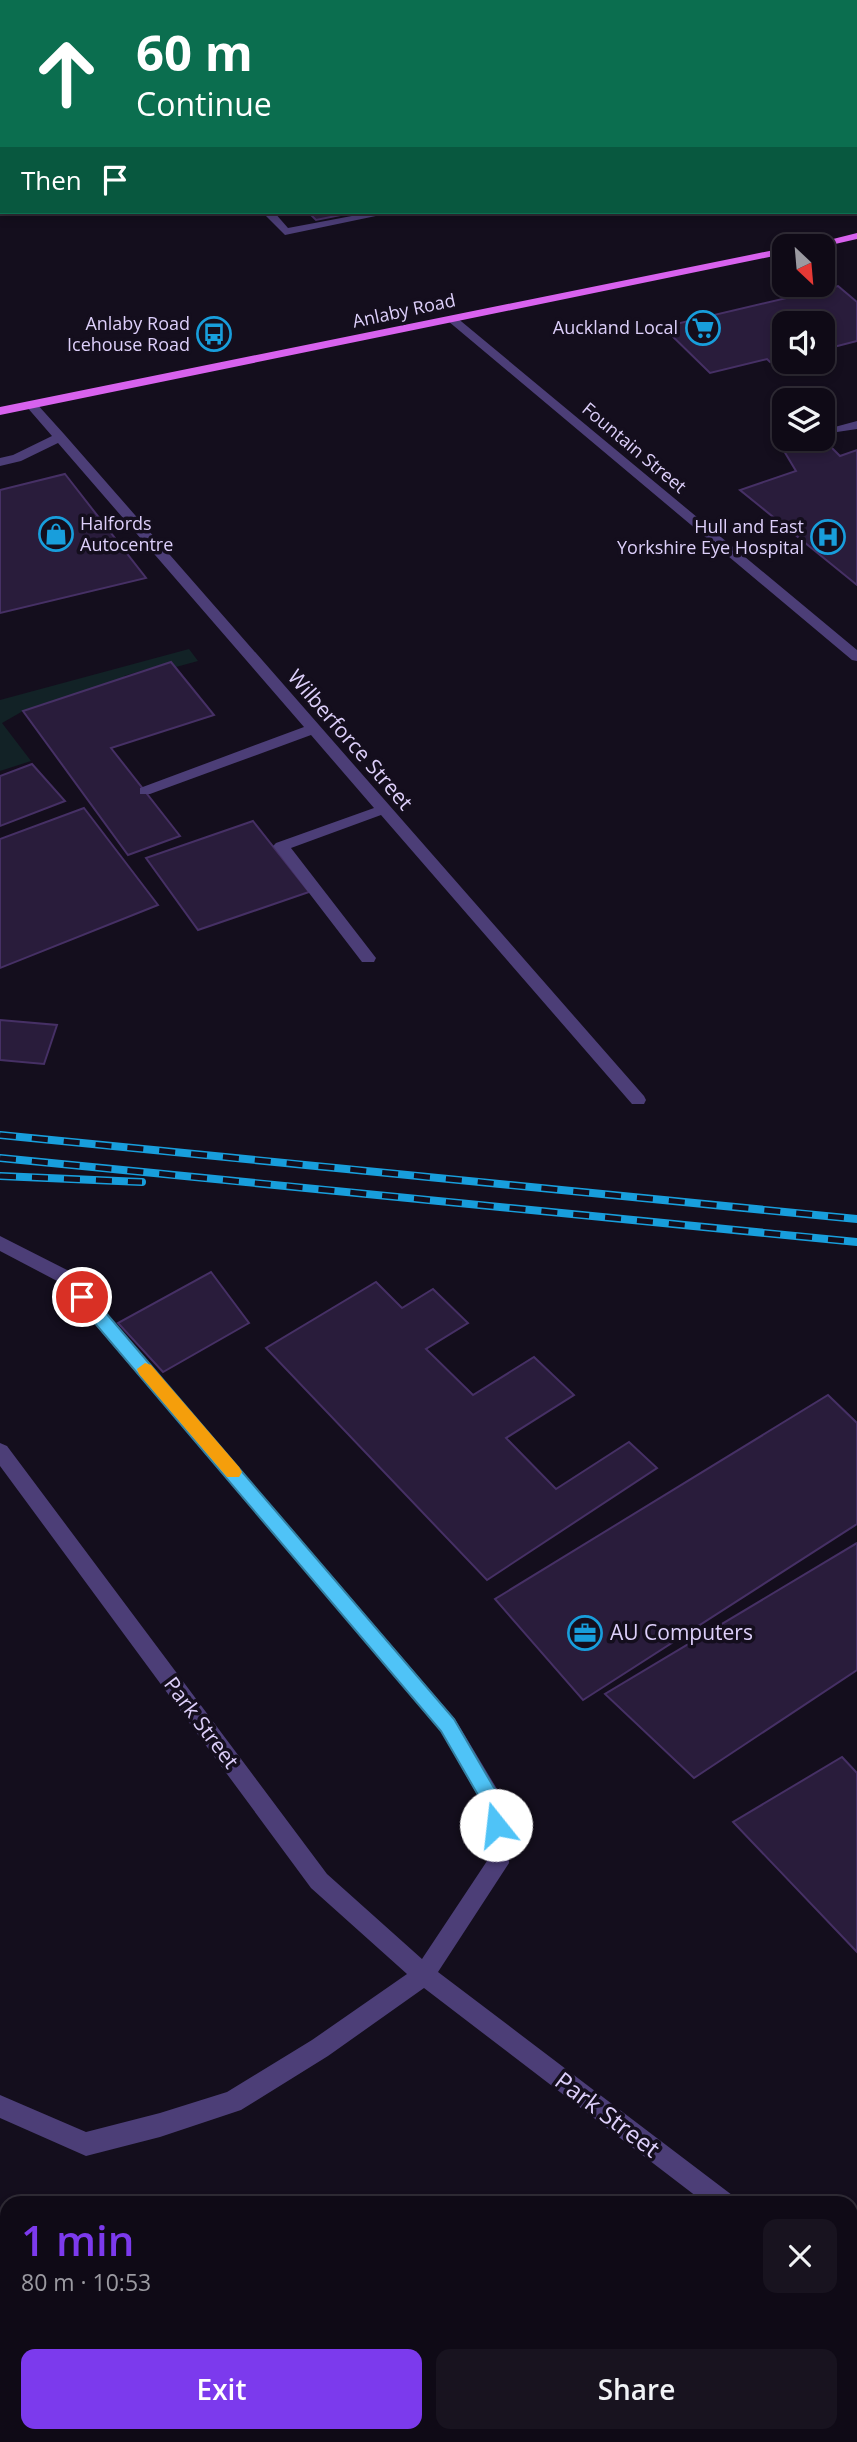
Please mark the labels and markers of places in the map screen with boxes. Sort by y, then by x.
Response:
supermarket icon: Auckland Local [684,309,722,347]
place label: Anlaby Road Icehouse Road [67,311,190,356]
bus stop icon: Anlaby Road Icehouse Road [195,315,233,353]
place label: Auckland Local [553,315,678,339]
place label: Halfords Autocentre [80,511,173,556]
place label: Hull and East Yorkshire Eye Hospital [617,514,804,559]
shop icon: Halfords Autocentre [37,515,75,553]
hospital icon: Hull and East Yorkshire Eye Hospital [809,518,847,556]
pin [52,1267,112,1327]
office icon: AU Computers [566,1614,604,1652]
place label: AU Computers [610,1618,753,1646]

